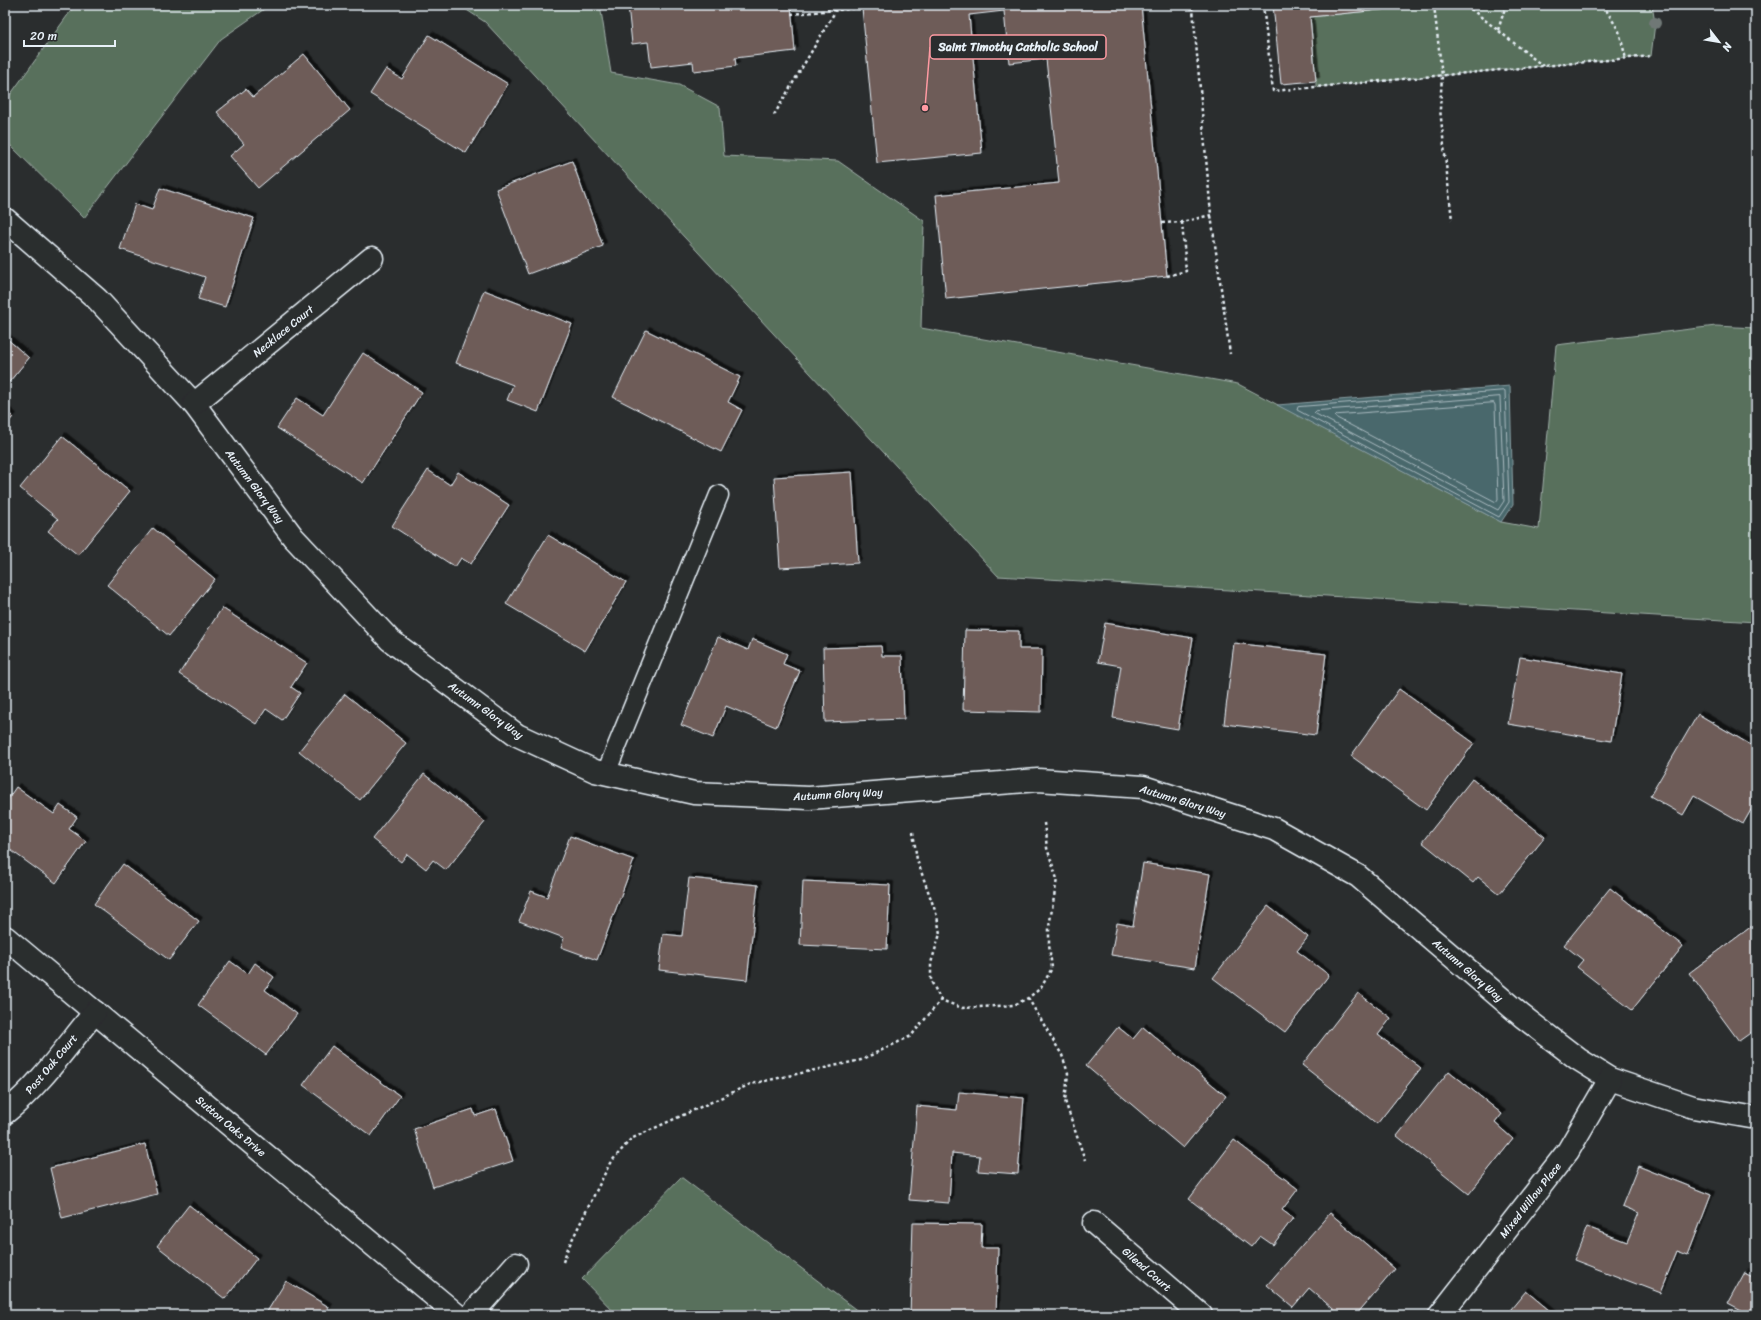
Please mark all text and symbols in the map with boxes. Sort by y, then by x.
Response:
scale bar [24,22,115,48]
north arrow [1699,22,1739,62]
text: 20 m [30,25,57,47]
callout: Saint Timothy Catholic School [930,35,1106,59]
text: Saint Timothy Catholic School [937,36,1098,58]
text: N [1717,38,1738,55]
street label: Necklace Court [248,300,319,362]
street label: Autumn Glory Way [220,444,289,528]
street label: Autumn Glory Way [443,676,528,745]
street label: Autumn Glory Way [1136,779,1229,824]
street label: Autumn Glory Way [792,783,883,806]
street label: Autumn Glory Way [1427,933,1508,1007]
street label: Post Oak Court [20,1030,83,1099]
street label: Sutton Oaks Drive [191,1091,270,1162]
street label: Mixed Willow Place [1495,1158,1567,1242]
street label: Gilead Court [1118,1242,1176,1297]

